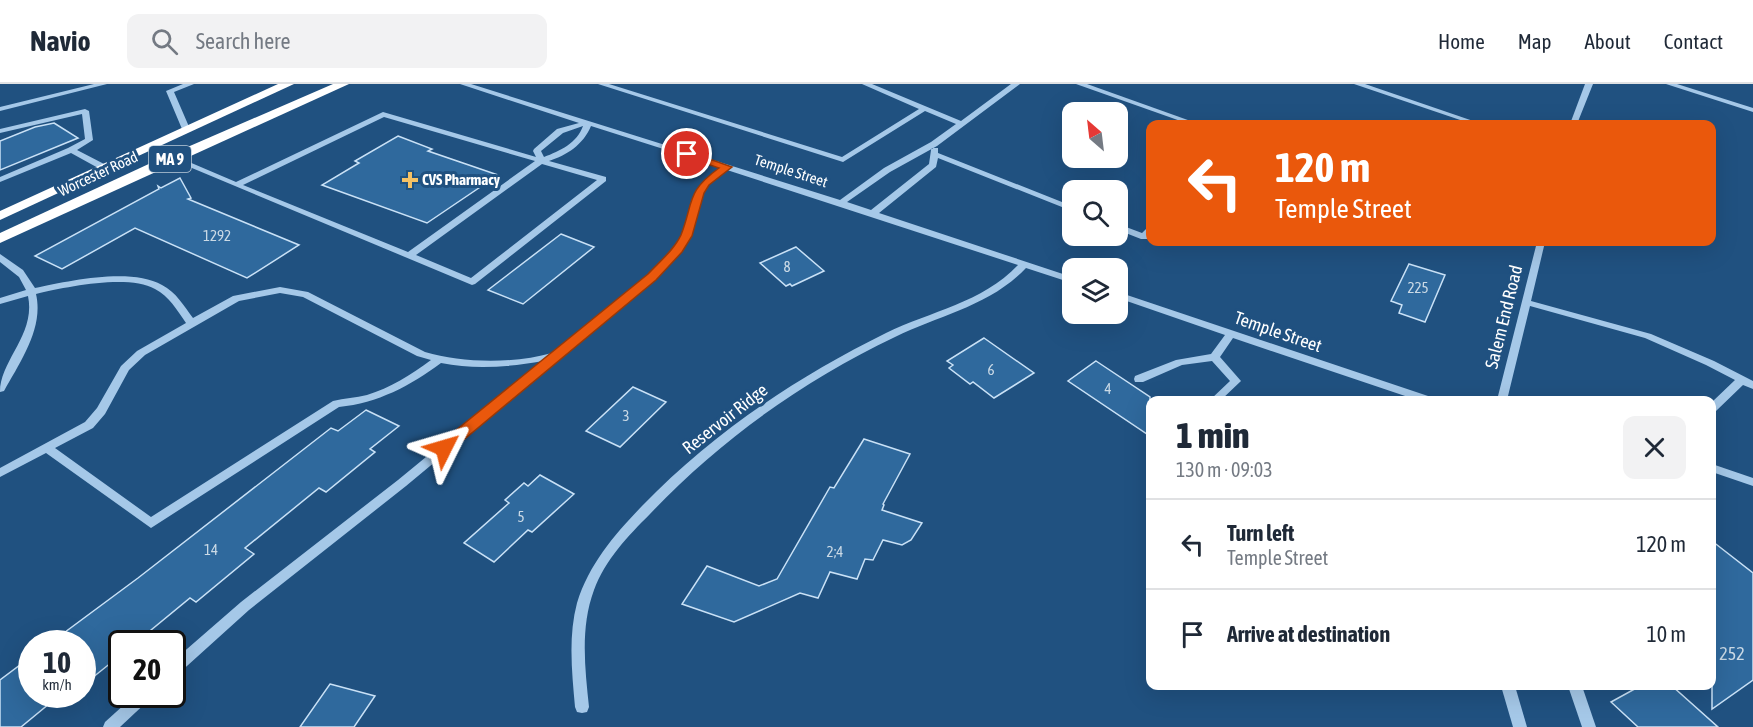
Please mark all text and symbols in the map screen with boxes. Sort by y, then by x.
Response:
search box [127,14,547,68]
text: Navio [30,25,91,57]
icon: search [148,25,181,58]
text: Search here [196,28,291,54]
text: Home [1438,29,1485,53]
text: Map [1518,29,1552,53]
text: About [1585,29,1631,53]
text: Contact [1664,29,1723,53]
north arrow [1062,102,1128,168]
map controls [1062,102,1128,324]
pin [661,128,712,179]
icon: arrive [670,137,703,170]
text: 120 m [1275,143,1370,191]
icon: left [1176,144,1254,222]
road number: MA 9 [149,146,191,172]
street label: Worcester Road [55,148,140,199]
street label: Temple Street [752,151,830,190]
place label: CVS Pharmacy [422,171,501,188]
marker: CVS Pharmacy [403,173,417,187]
button: search [1062,180,1128,246]
text: Temple Street [1275,193,1412,224]
house number: 1292 [203,227,231,244]
house number: 8 [783,258,791,275]
button: layers [1062,258,1128,324]
street label: Salem End Road [1481,263,1527,371]
house number: 225 [1407,279,1429,296]
street label: Temple Street [1232,307,1325,356]
house number: 6 [987,361,995,378]
street label: Reservoir Ridge [678,379,771,458]
house number: 4 [1104,380,1112,397]
house number: 3 [622,407,630,424]
text: 1 min [1176,414,1250,456]
position arrow [412,416,476,480]
button: close [1623,416,1686,479]
text: 130 m · 09:03 [1176,458,1273,481]
house number: 5 [517,508,525,525]
text: Turn left [1227,520,1294,546]
icon: left [1176,528,1209,561]
text: 120 m [1636,531,1686,557]
house number: 14 [204,541,218,558]
house number: 2;4 [827,543,843,560]
text: Temple Street [1227,546,1328,569]
icon: arrive [1176,618,1209,651]
text: Arrive at destination [1227,621,1390,647]
text: 10 m [1646,621,1686,647]
speed limit sign: 20 [108,630,186,708]
house number: 252 [1719,643,1745,664]
text: 10 [43,645,71,679]
text: km/h [42,676,72,693]

